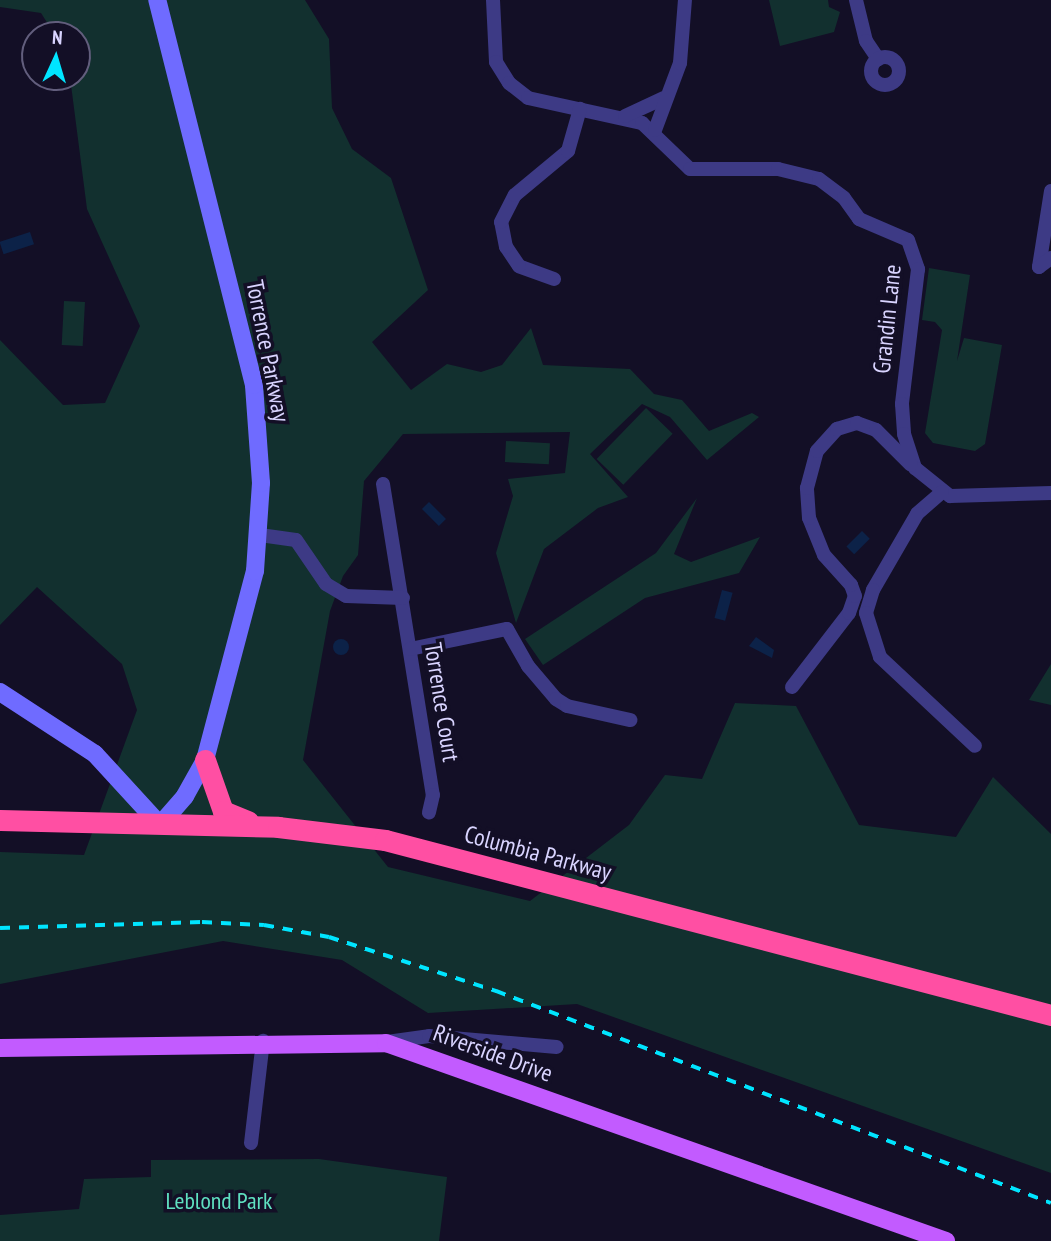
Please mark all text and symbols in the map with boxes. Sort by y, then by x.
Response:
north arrow [21,21,91,91]
text: N [51,25,63,49]
street label: Grandin Lane [867,263,907,375]
street label: Torrence Parkway [240,278,296,424]
street label: Torrence Court [418,640,466,764]
street label: Columbia Parkway [461,820,615,886]
street label: Riverside Drive [429,1018,557,1088]
park label: Leblond Park [166,1187,272,1215]

